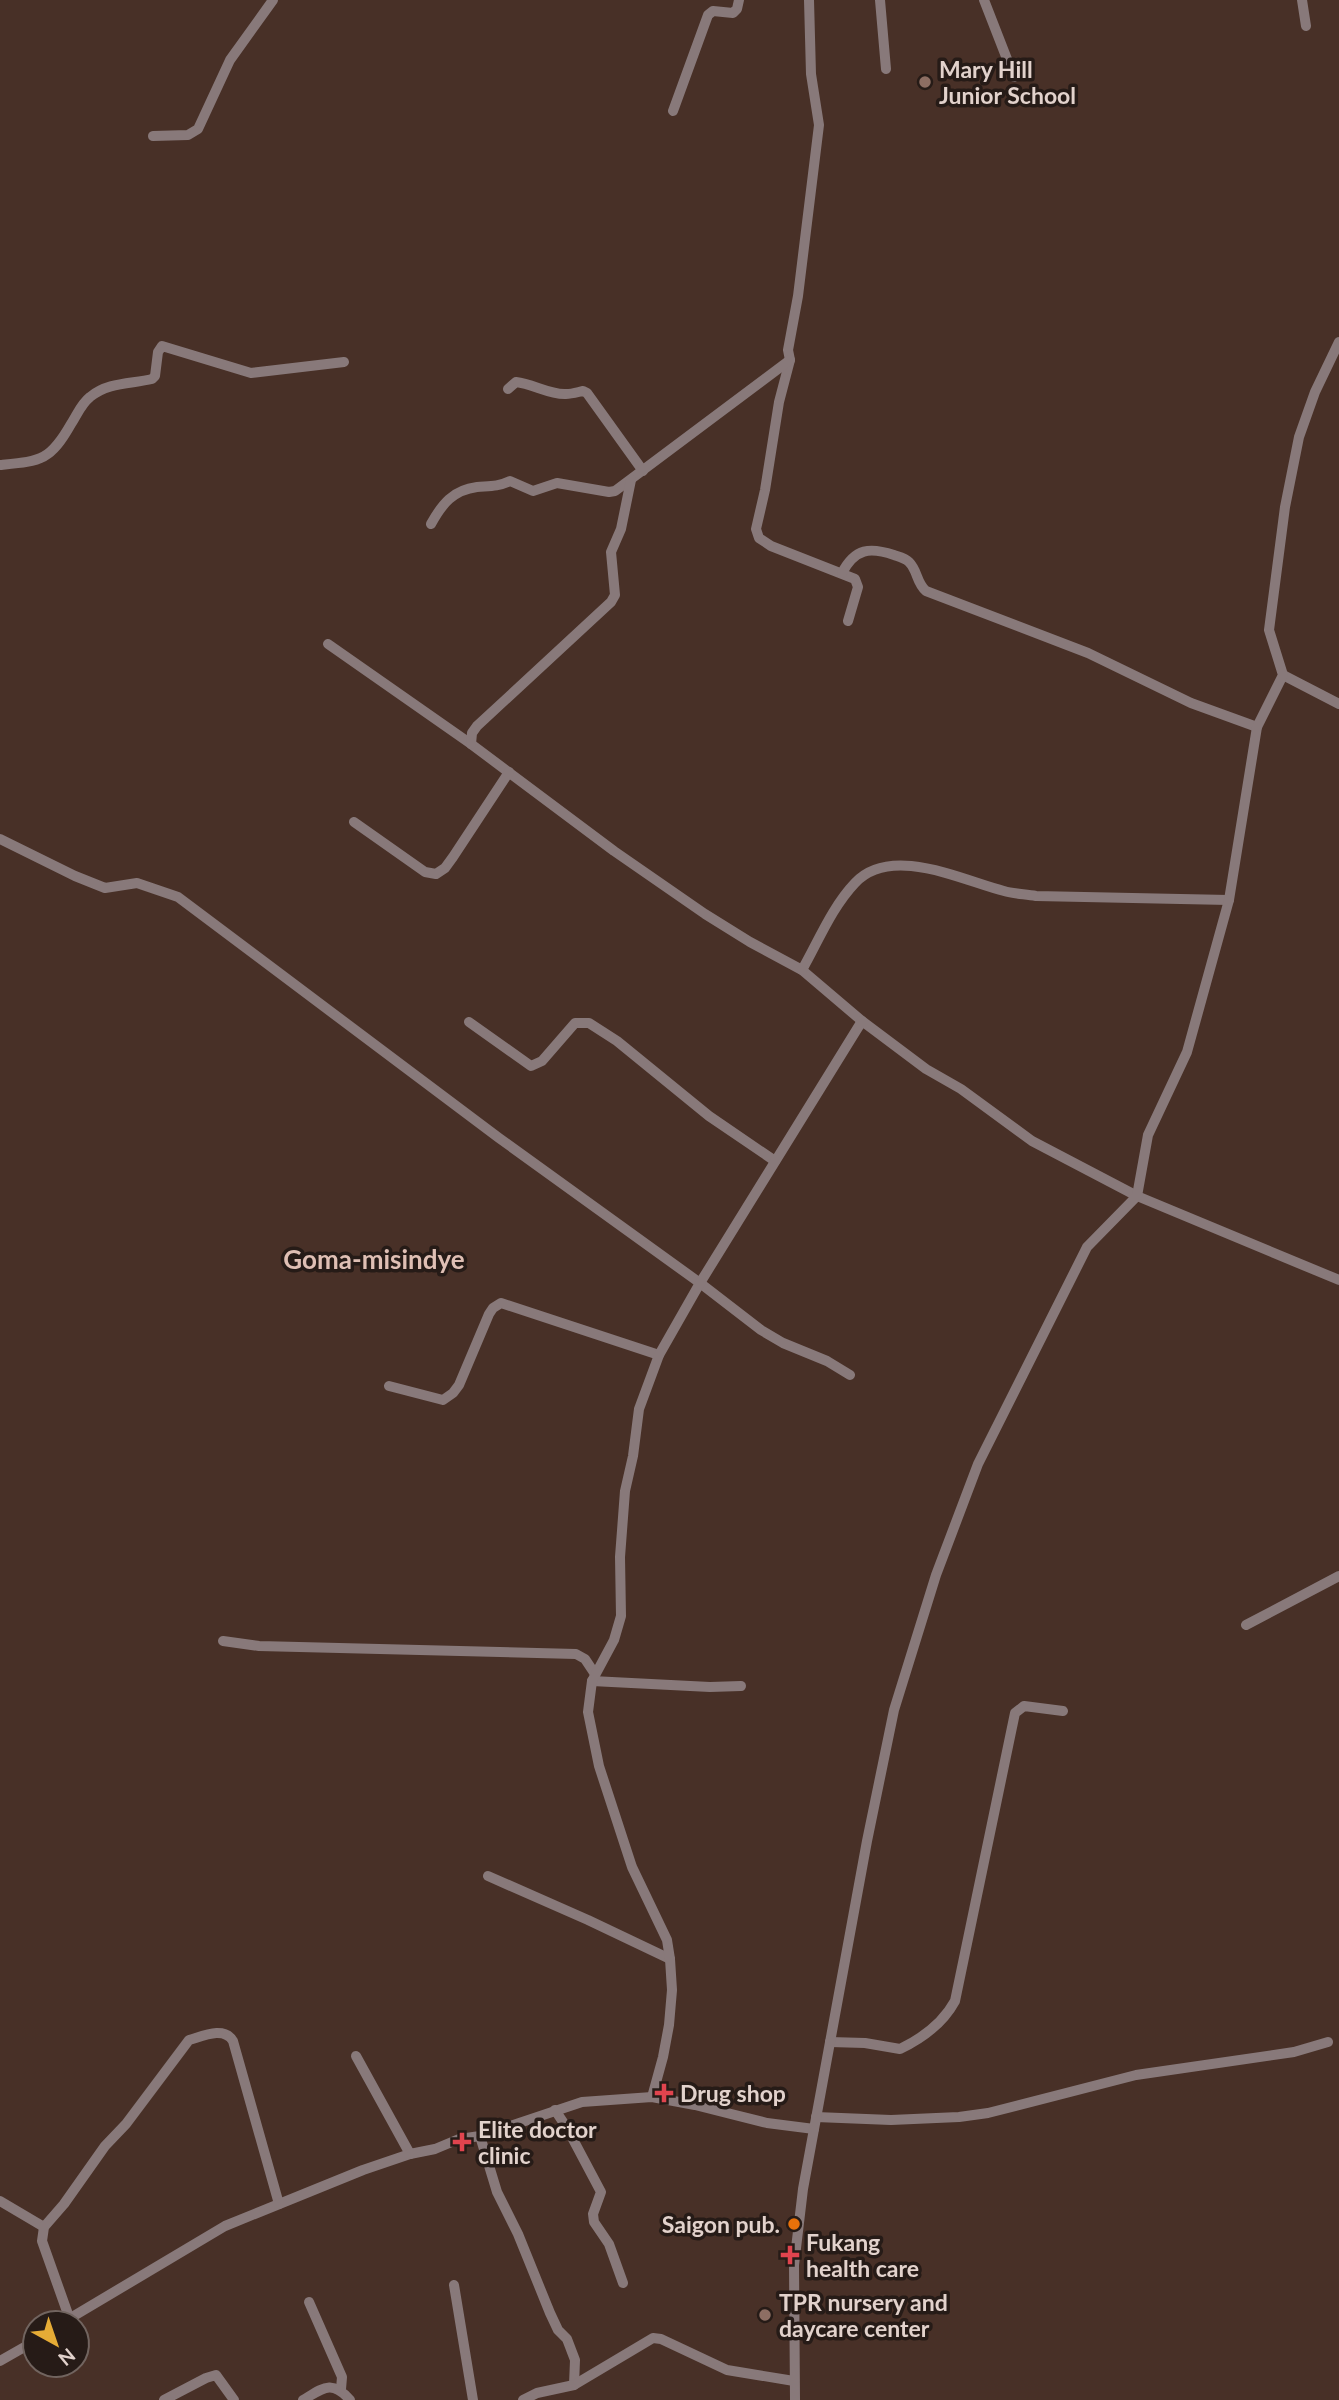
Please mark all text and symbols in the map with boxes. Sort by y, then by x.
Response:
place label: Mary Hill Junior School [939,55,1076,109]
marker: Mary Hill Junior School [917,74,933,90]
district label: Goma-misindye [283,1243,465,1275]
place label: Drug shop [680,2079,786,2107]
marker: Drug shop [654,2083,674,2103]
place label: Elite doctor clinic [478,2115,597,2169]
marker: Elite doctor clinic [452,2132,472,2152]
place label: Saigon pub. [662,2210,780,2238]
marker: Saigon pub. [786,2216,802,2232]
place label: Fukang health care [806,2228,919,2282]
marker: Fukang health care [780,2245,800,2265]
place label: TPR nursery and daycare center [779,2288,948,2342]
marker: TPR nursery and daycare center [757,2307,773,2323]
north arrow [21,2309,91,2379]
text: N [54,2344,80,2371]

